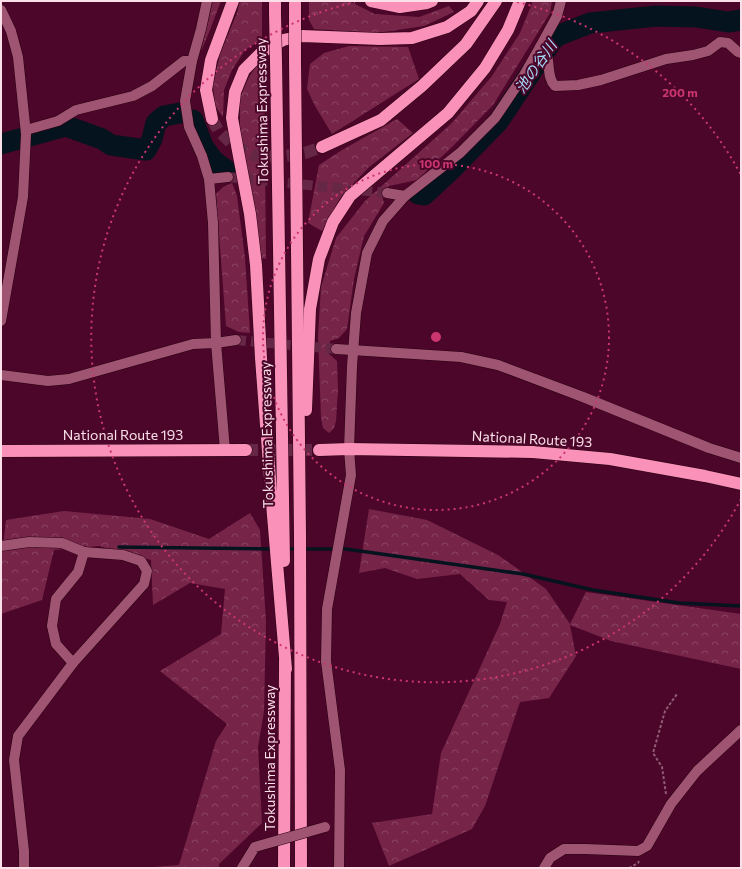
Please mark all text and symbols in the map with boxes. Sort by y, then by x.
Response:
water label: 池の谷川 [511,35,561,96]
street label: Tokushima Expressway [252,38,271,184]
text: 200 m [662,85,698,99]
text: 100 m [419,156,453,170]
centre of rings [429,330,443,344]
street label: Tokushima Expressway [257,362,276,508]
street label: National Route 193 [63,426,183,443]
street label: National Route 193 [471,427,593,450]
street label: Tokushima Expressway [261,685,278,831]

